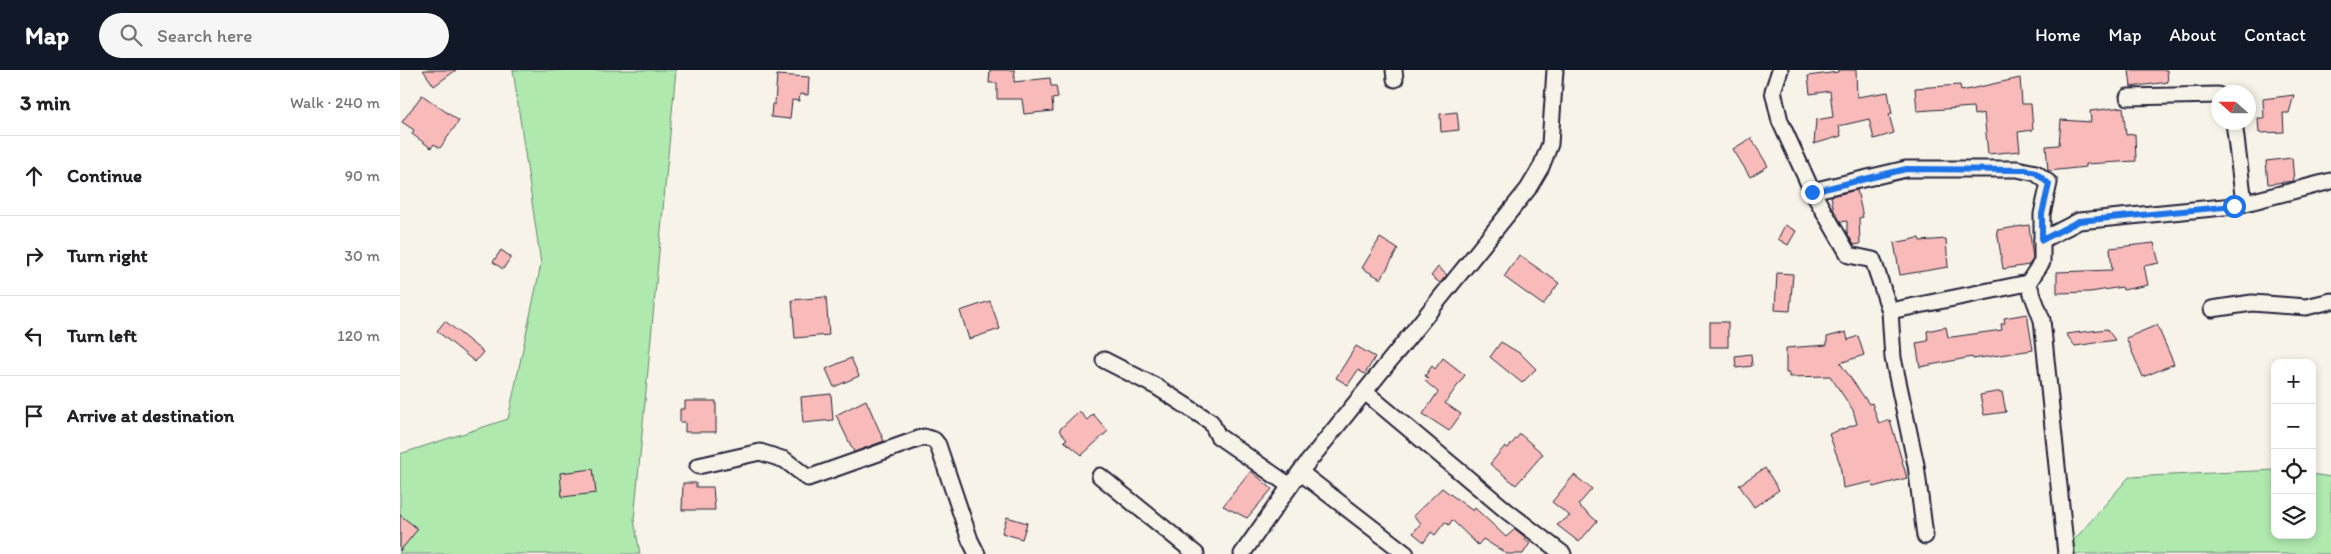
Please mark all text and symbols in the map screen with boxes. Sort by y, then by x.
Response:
search box [99,13,449,58]
text: Map [25,21,69,50]
icon: search [117,21,145,49]
text: Search here [157,24,252,47]
text: Home [2035,24,2081,46]
text: Map [2109,24,2142,46]
text: About [2170,24,2216,46]
text: Contact [2244,24,2306,46]
north arrow [2211,85,2256,130]
text: 3 min [20,90,70,115]
text: Walk · 240 m [290,93,380,112]
icon: ahead [20,162,48,190]
text: Continue [67,164,142,187]
text: 90 m [345,166,380,185]
route end [1801,181,1824,204]
route start [2223,195,2246,218]
icon: right [20,242,48,270]
text: Turn right [67,244,148,267]
text: 30 m [344,246,380,265]
icon: left [20,322,48,350]
text: Turn left [67,324,137,347]
text: 120 m [337,326,380,345]
map controls [2271,359,2316,539]
button: + [2271,359,2316,404]
icon: arrive [20,402,48,430]
text: Arrive at destination [67,404,234,427]
button: − [2271,404,2316,449]
button: locate [2271,449,2316,494]
button: layers [2271,494,2316,539]

